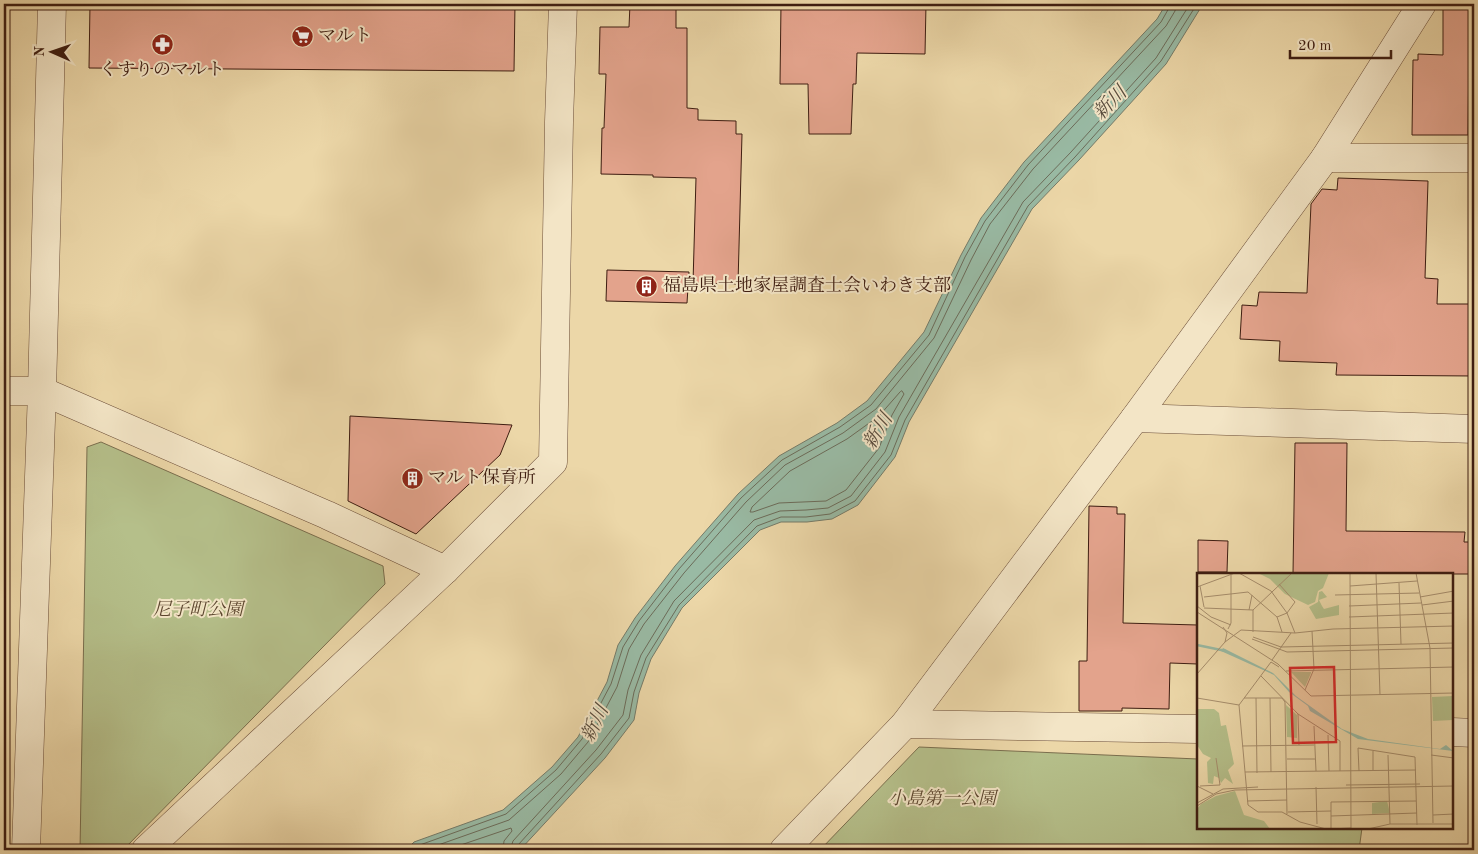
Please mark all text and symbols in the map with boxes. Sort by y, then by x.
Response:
supermarket icon: マルト [290,24,314,48]
place label: マルト [318,27,372,45]
north arrow [28,28,78,78]
scale bar [1290,28,1392,60]
pharmacy icon: くすりのマルト [150,33,174,57]
text: 20 m [1298,39,1332,54]
text: N [33,46,47,57]
place label: くすりのマルト [99,60,225,79]
water label: 新川 [1090,81,1132,124]
building icon: 福島県土地家屋調査士会いわき支部 [635,274,659,298]
place label: 福島県土地家屋調査士会いわき支部 [663,275,951,295]
water label: 新川 [859,408,898,453]
building icon: マルト保育所 [400,466,424,490]
place label: マルト保育所 [428,467,536,487]
inset map [1197,573,1453,829]
park label: 尼子町公園 [153,600,246,619]
water label: 新川 [577,700,614,745]
park label: 小島第一公園 [888,788,999,808]

